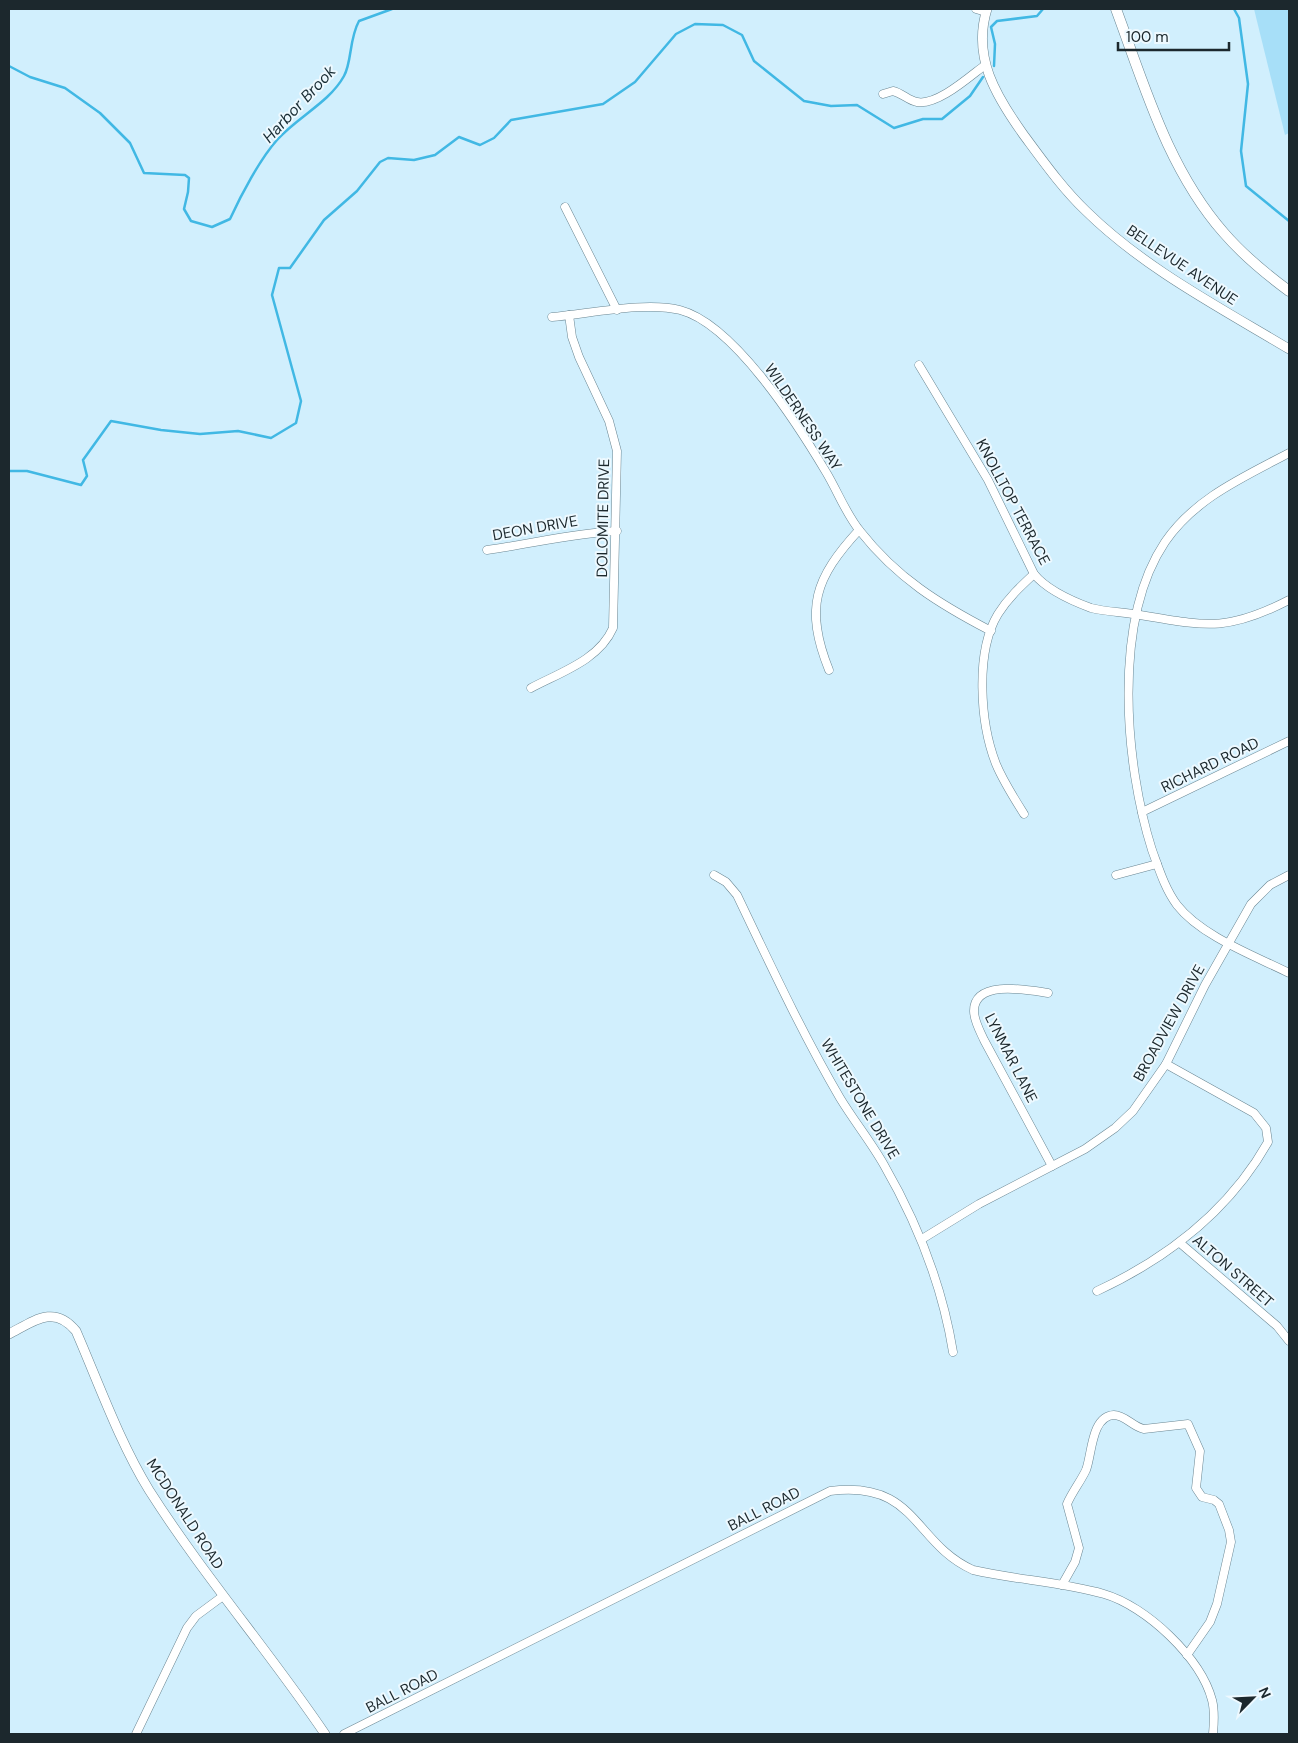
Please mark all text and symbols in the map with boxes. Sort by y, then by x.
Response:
scale bar [1118,20,1229,52]
text: 100 m [1126,27,1169,47]
water label: Harbor Brook [258,60,341,147]
street label: BELLEVUE AVENUE [1123,220,1241,310]
street label: WILDERNESS WAY [760,360,846,475]
street label: KNOLLTOP TERRACE [971,435,1055,569]
street label: DOLOMITE DRIVE [592,458,614,578]
street label: DEON DRIVE [491,511,579,545]
street label: RICHARD ROAD [1158,733,1262,797]
street label: BROADVIEW DRIVE [1129,961,1209,1085]
street label: LYNMAR LANE [980,1010,1042,1106]
street label: WHITESTONE DRIVE [816,1035,904,1163]
street label: ALTON STREET [1188,1230,1278,1312]
street label: MCDONALD ROAD [142,1455,228,1573]
street label: BALL ROAD [724,1482,804,1536]
street label: BALL ROAD [362,1664,442,1718]
north arrow [1228,1673,1278,1723]
text: N [1255,1684,1275,1701]

